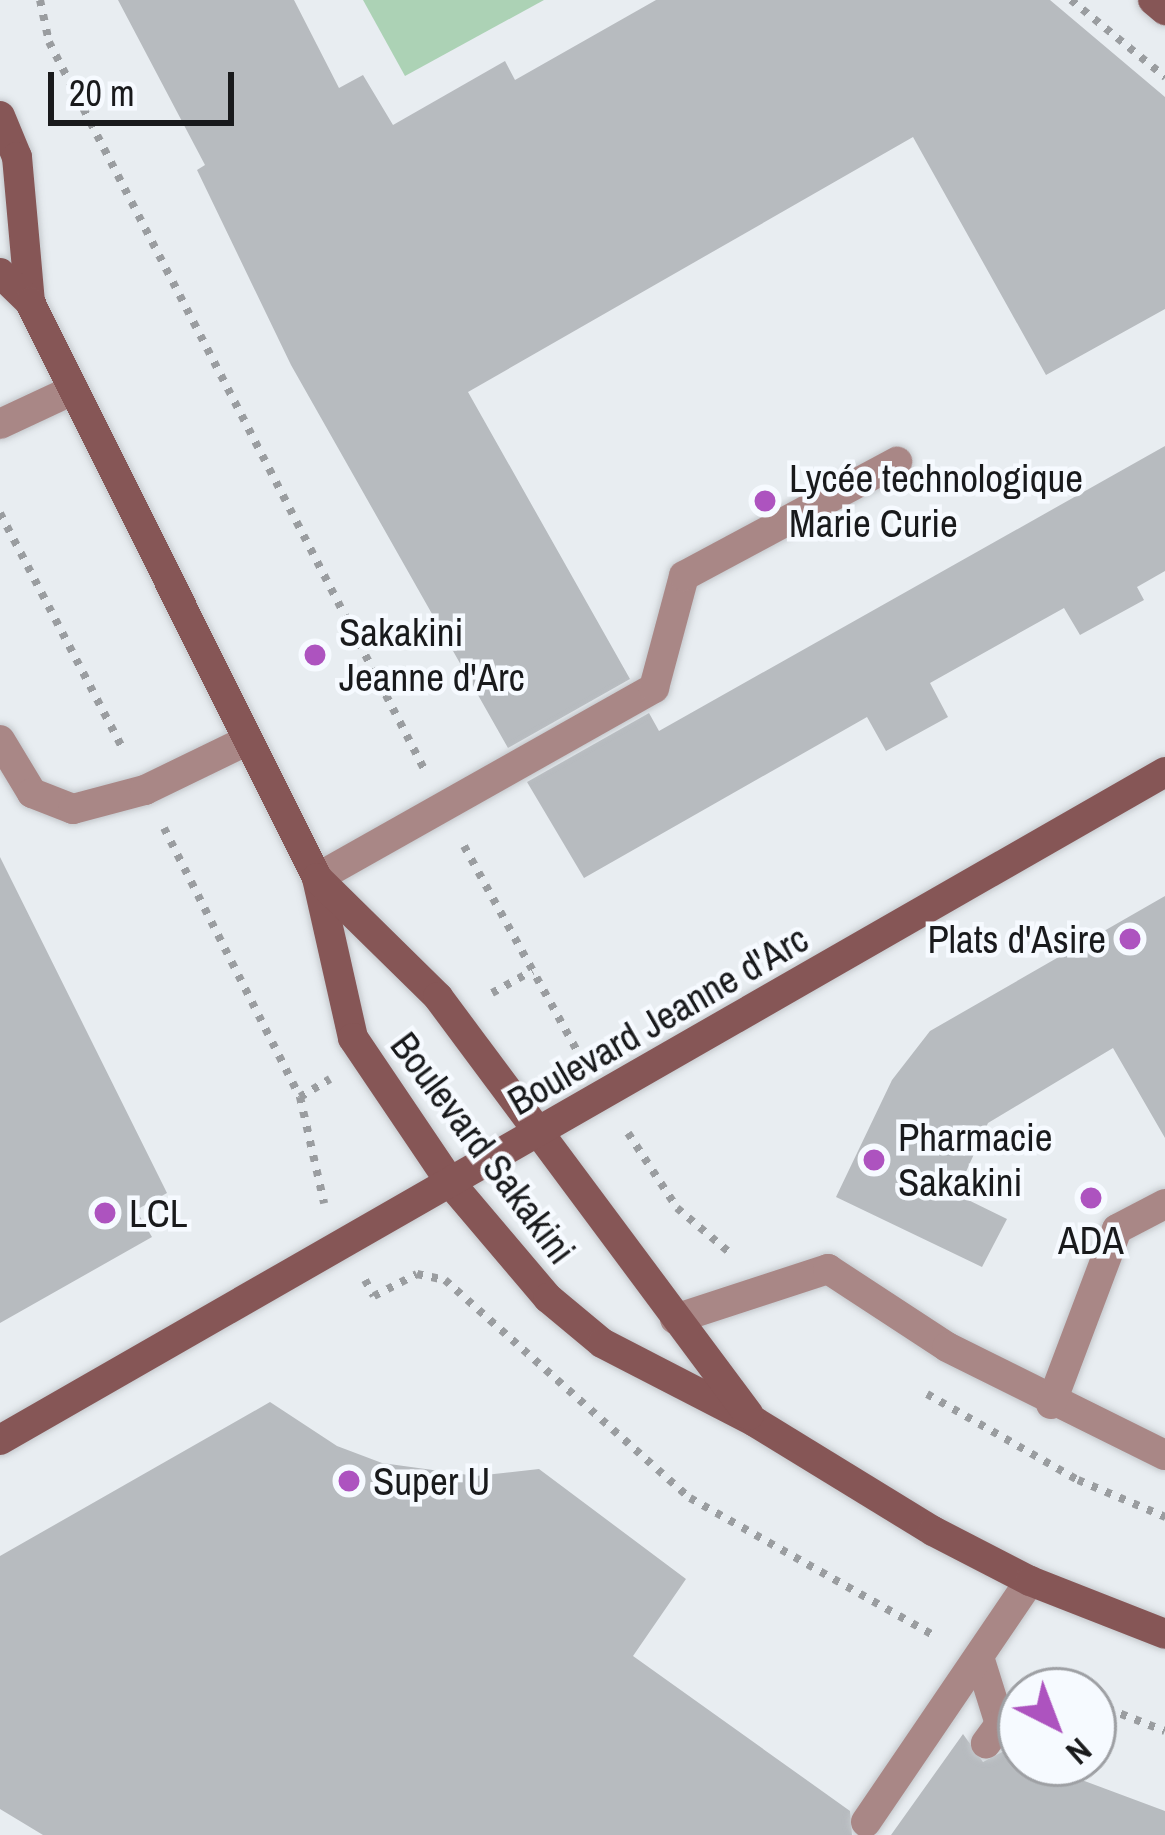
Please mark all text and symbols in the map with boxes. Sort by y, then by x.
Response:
scale bar [54,48,240,122]
text: 20 m [69,69,135,117]
place label: Lycée technologique Marie Curie [789,456,1083,547]
marker: Lycée technologique Marie Curie [752,488,778,514]
place label: Sakakini Jeanne d'Arc [339,610,525,701]
marker: Sakakini Jeanne d'Arc [302,642,328,668]
street label: Boulevard Jeanne d'Arc [500,915,816,1125]
place label: Plats d'Asire [927,916,1106,962]
marker: Plats d'Asire [1117,926,1143,952]
street label: Boulevard Sakakini [381,1023,585,1273]
place label: Pharmacie Sakakini [898,1115,1053,1206]
marker: Pharmacie Sakakini [861,1147,887,1173]
marker: ADA [1078,1185,1104,1211]
place label: LCL [129,1190,188,1236]
marker: LCL [92,1200,118,1226]
place label: ADA [1058,1217,1124,1263]
place label: Super U [373,1458,490,1504]
marker: Super U [336,1468,362,1494]
north arrow [997,1667,1117,1787]
text: N [1057,1729,1101,1774]

